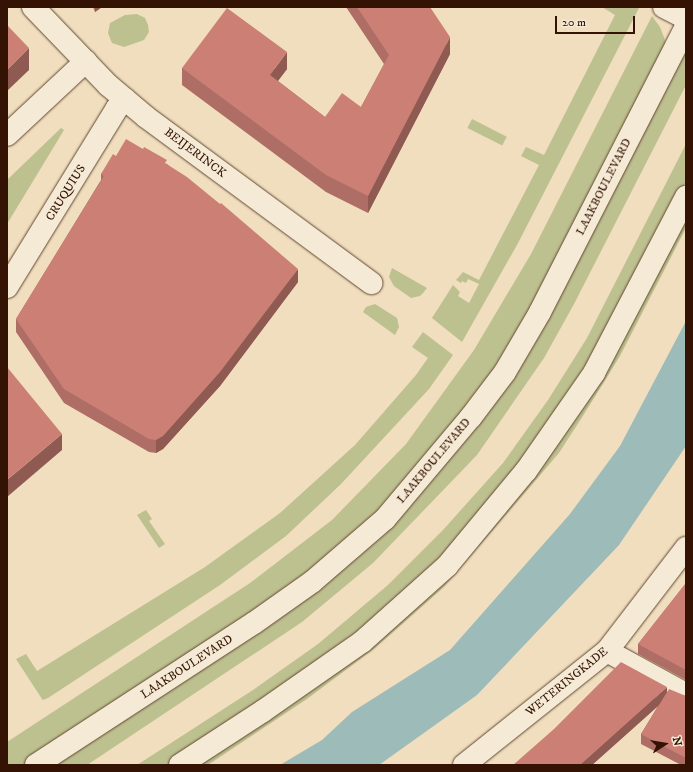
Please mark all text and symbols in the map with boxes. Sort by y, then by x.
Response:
scale bar [557,8,637,34]
text: 20 m [562,15,586,30]
street label: BEIJERINCK [161,125,229,181]
street label: LAAKBOULEVARD [573,136,635,238]
street label: CRUQUIUS [43,162,89,224]
street label: LAAKBOULEVARD [394,416,474,506]
street label: LAAKBOULEVARD [138,632,236,702]
street label: WETERINGKADE [523,644,611,720]
north arrow [645,724,685,764]
text: N [669,736,685,747]

